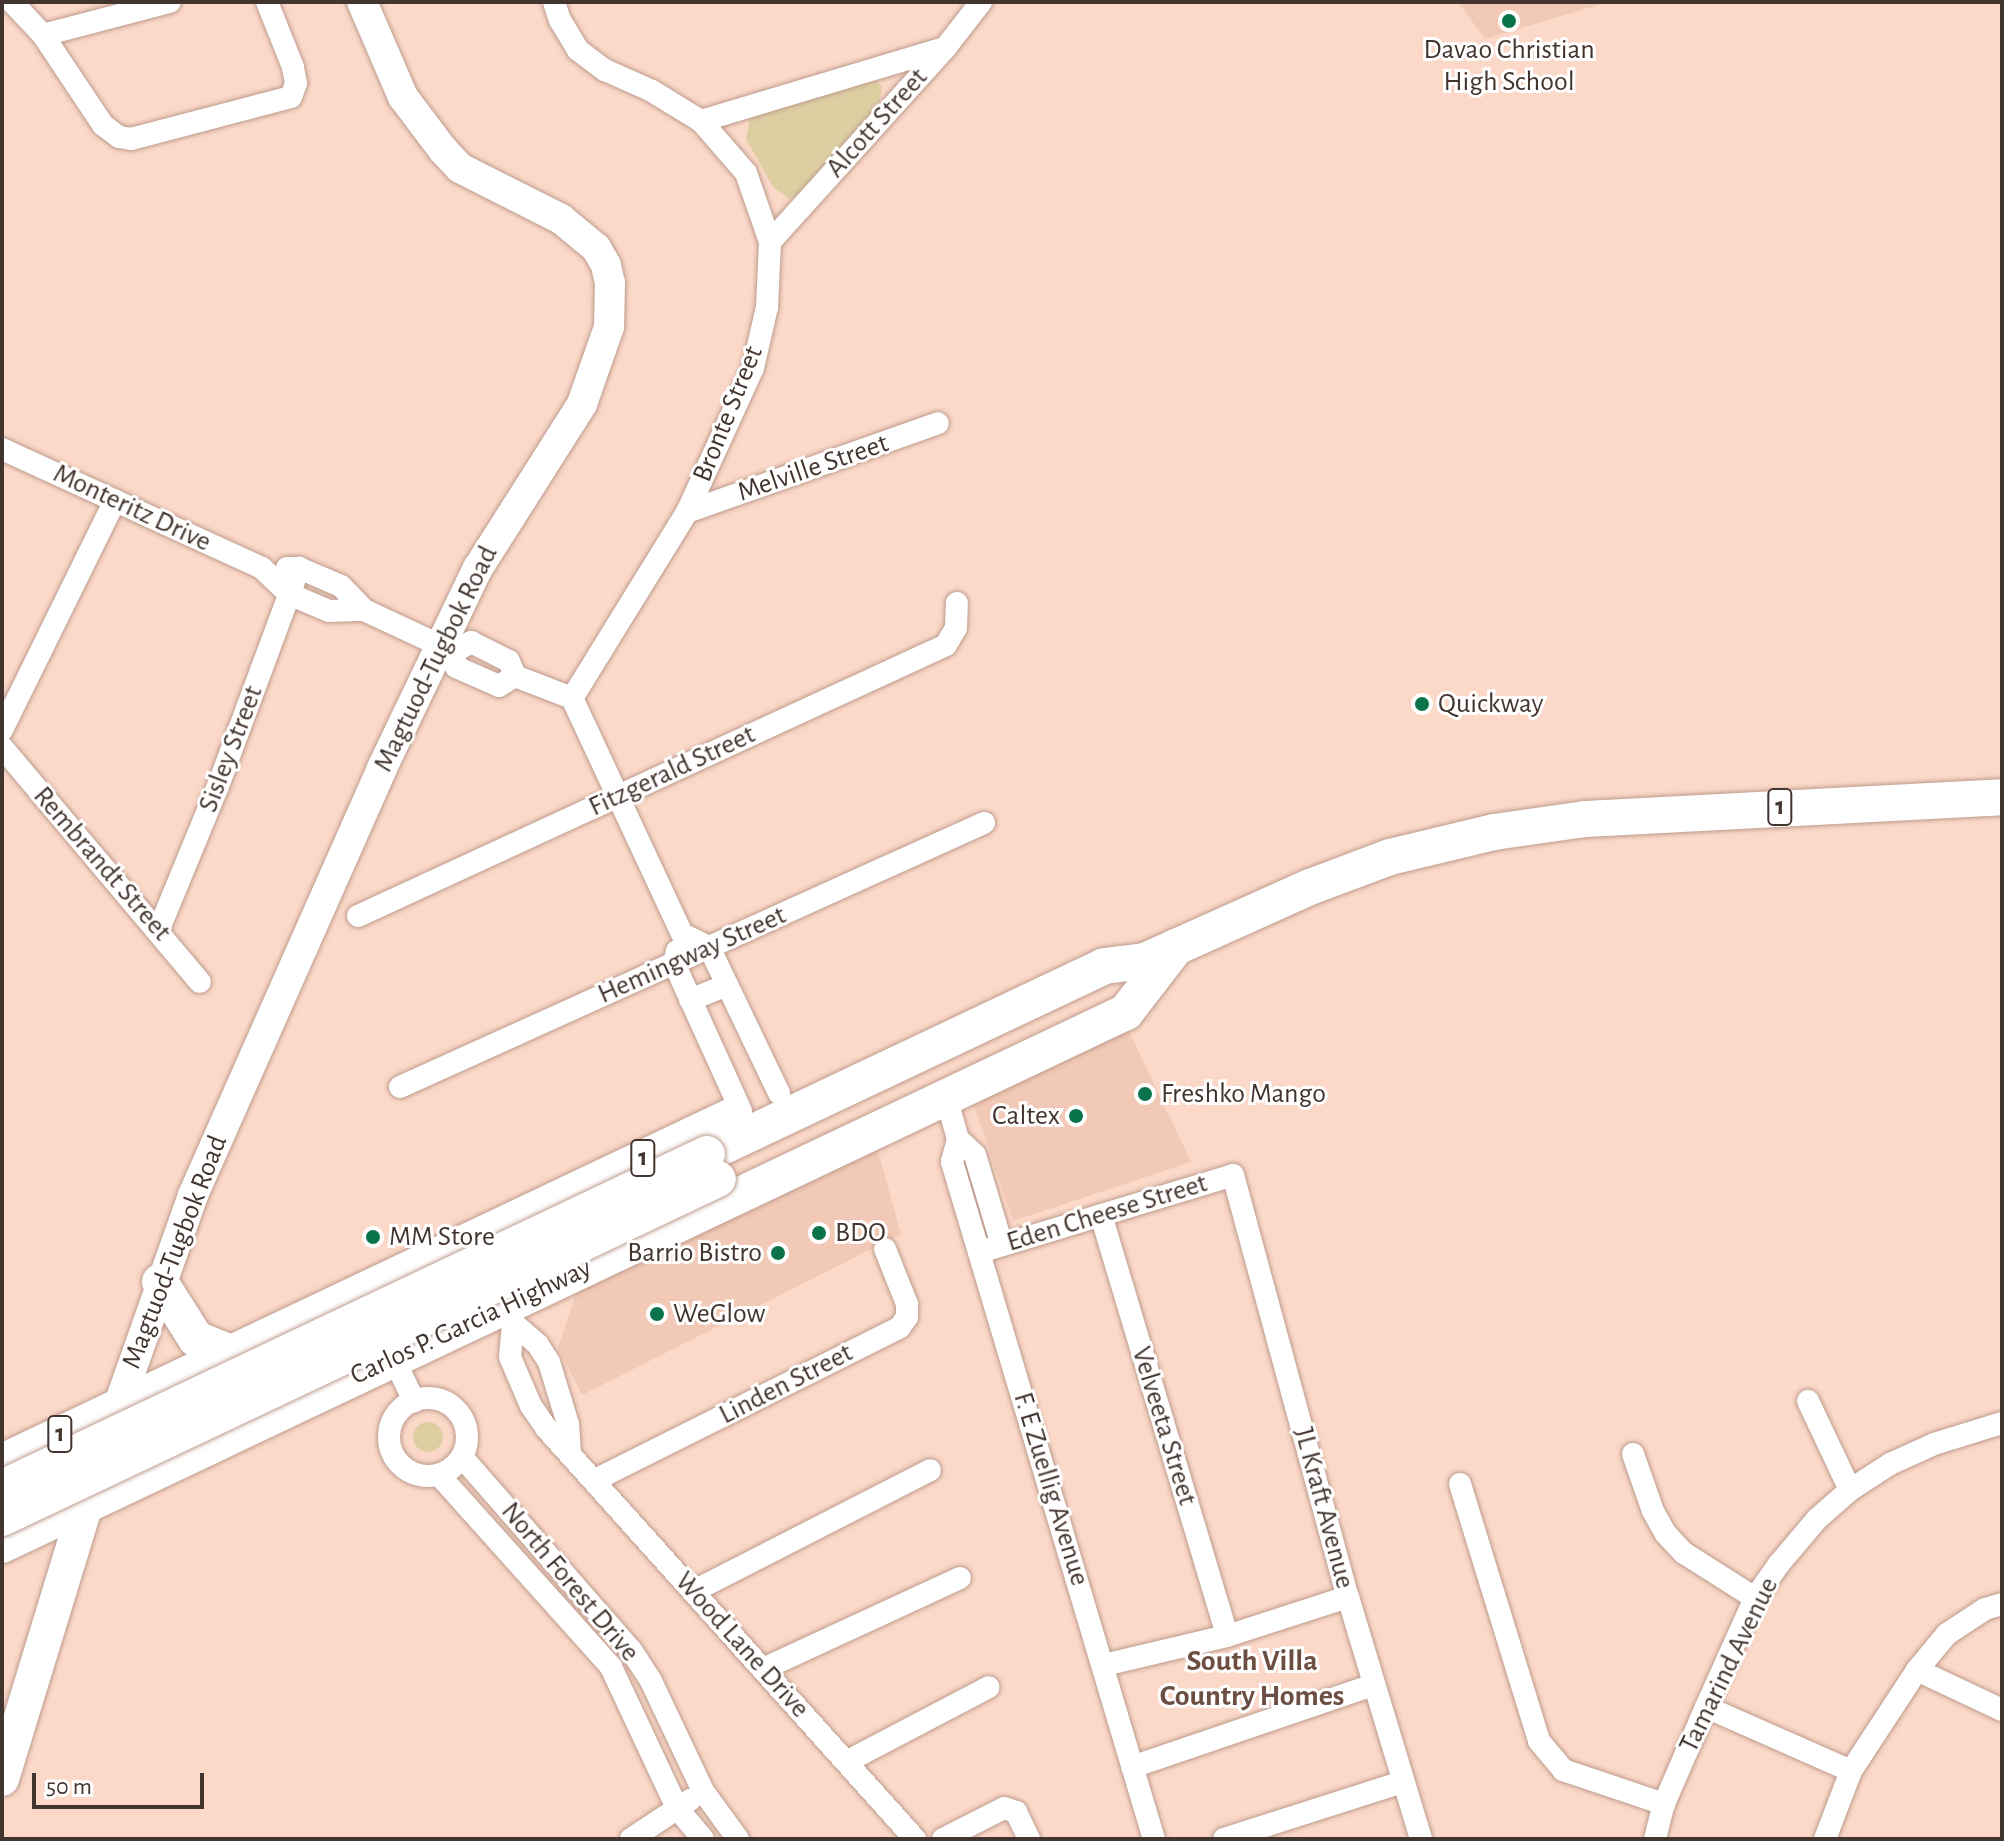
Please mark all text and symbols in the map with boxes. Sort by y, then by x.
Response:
marker: Davao Christian High School [1500,12,1518,30]
place label: Davao Christian High School [1423,33,1595,99]
street label: Alcott Street [819,61,935,185]
street label: Bronte Street [686,341,770,487]
street label: Melville Street [733,427,893,509]
street label: Monteritz Drive [48,457,216,559]
street label: Magtuod-Tugbok Road [367,541,505,777]
street label: Sisley Street [192,681,270,817]
place label: Quickway [1438,687,1543,721]
marker: Quickway [1413,695,1431,713]
street label: Fitzgerald Street [584,718,760,824]
street label: Rembrandt Street [26,780,178,948]
road number: 1 [1766,785,1794,829]
street label: Hemingway Street [593,899,791,1011]
place label: Freshko Mango [1161,1077,1326,1111]
marker: Freshko Mango [1136,1085,1154,1103]
place label: Caltex [992,1099,1060,1133]
marker: Caltex [1067,1107,1085,1125]
street label: Magtuod-Tugbok Road [115,1131,235,1373]
road number: 1 [629,1136,657,1180]
street label: Eden Cheese Street [1003,1167,1211,1259]
place label: BDO [835,1216,886,1250]
place label: MM Store [389,1220,495,1254]
marker: BDO [810,1224,828,1242]
marker: MM Store [364,1228,382,1246]
place label: Barrio Bistro [627,1236,762,1270]
marker: Barrio Bistro [769,1244,787,1262]
street label: Carlos P. Garcia Highway [345,1251,597,1393]
place label: WeGlow [673,1297,765,1331]
marker: WeGlow [648,1305,666,1323]
street label: Linden Street [714,1336,858,1432]
street label: Velveeta Street [1124,1343,1204,1509]
street label: F. E Zuellig Avenue [1006,1388,1096,1590]
road number: 1 [46,1412,74,1456]
street label: JL Kraft Avenue [1286,1424,1362,1592]
street label: North Forest Drive [494,1495,646,1669]
street label: Wood Lane Drive [668,1565,816,1725]
street label: Tamarind Avenue [1672,1572,1786,1758]
district label: South Villa Country Homes [1160,1643,1344,1714]
scale bar [36,1757,208,1807]
text: 50 m [46,1775,92,1799]

